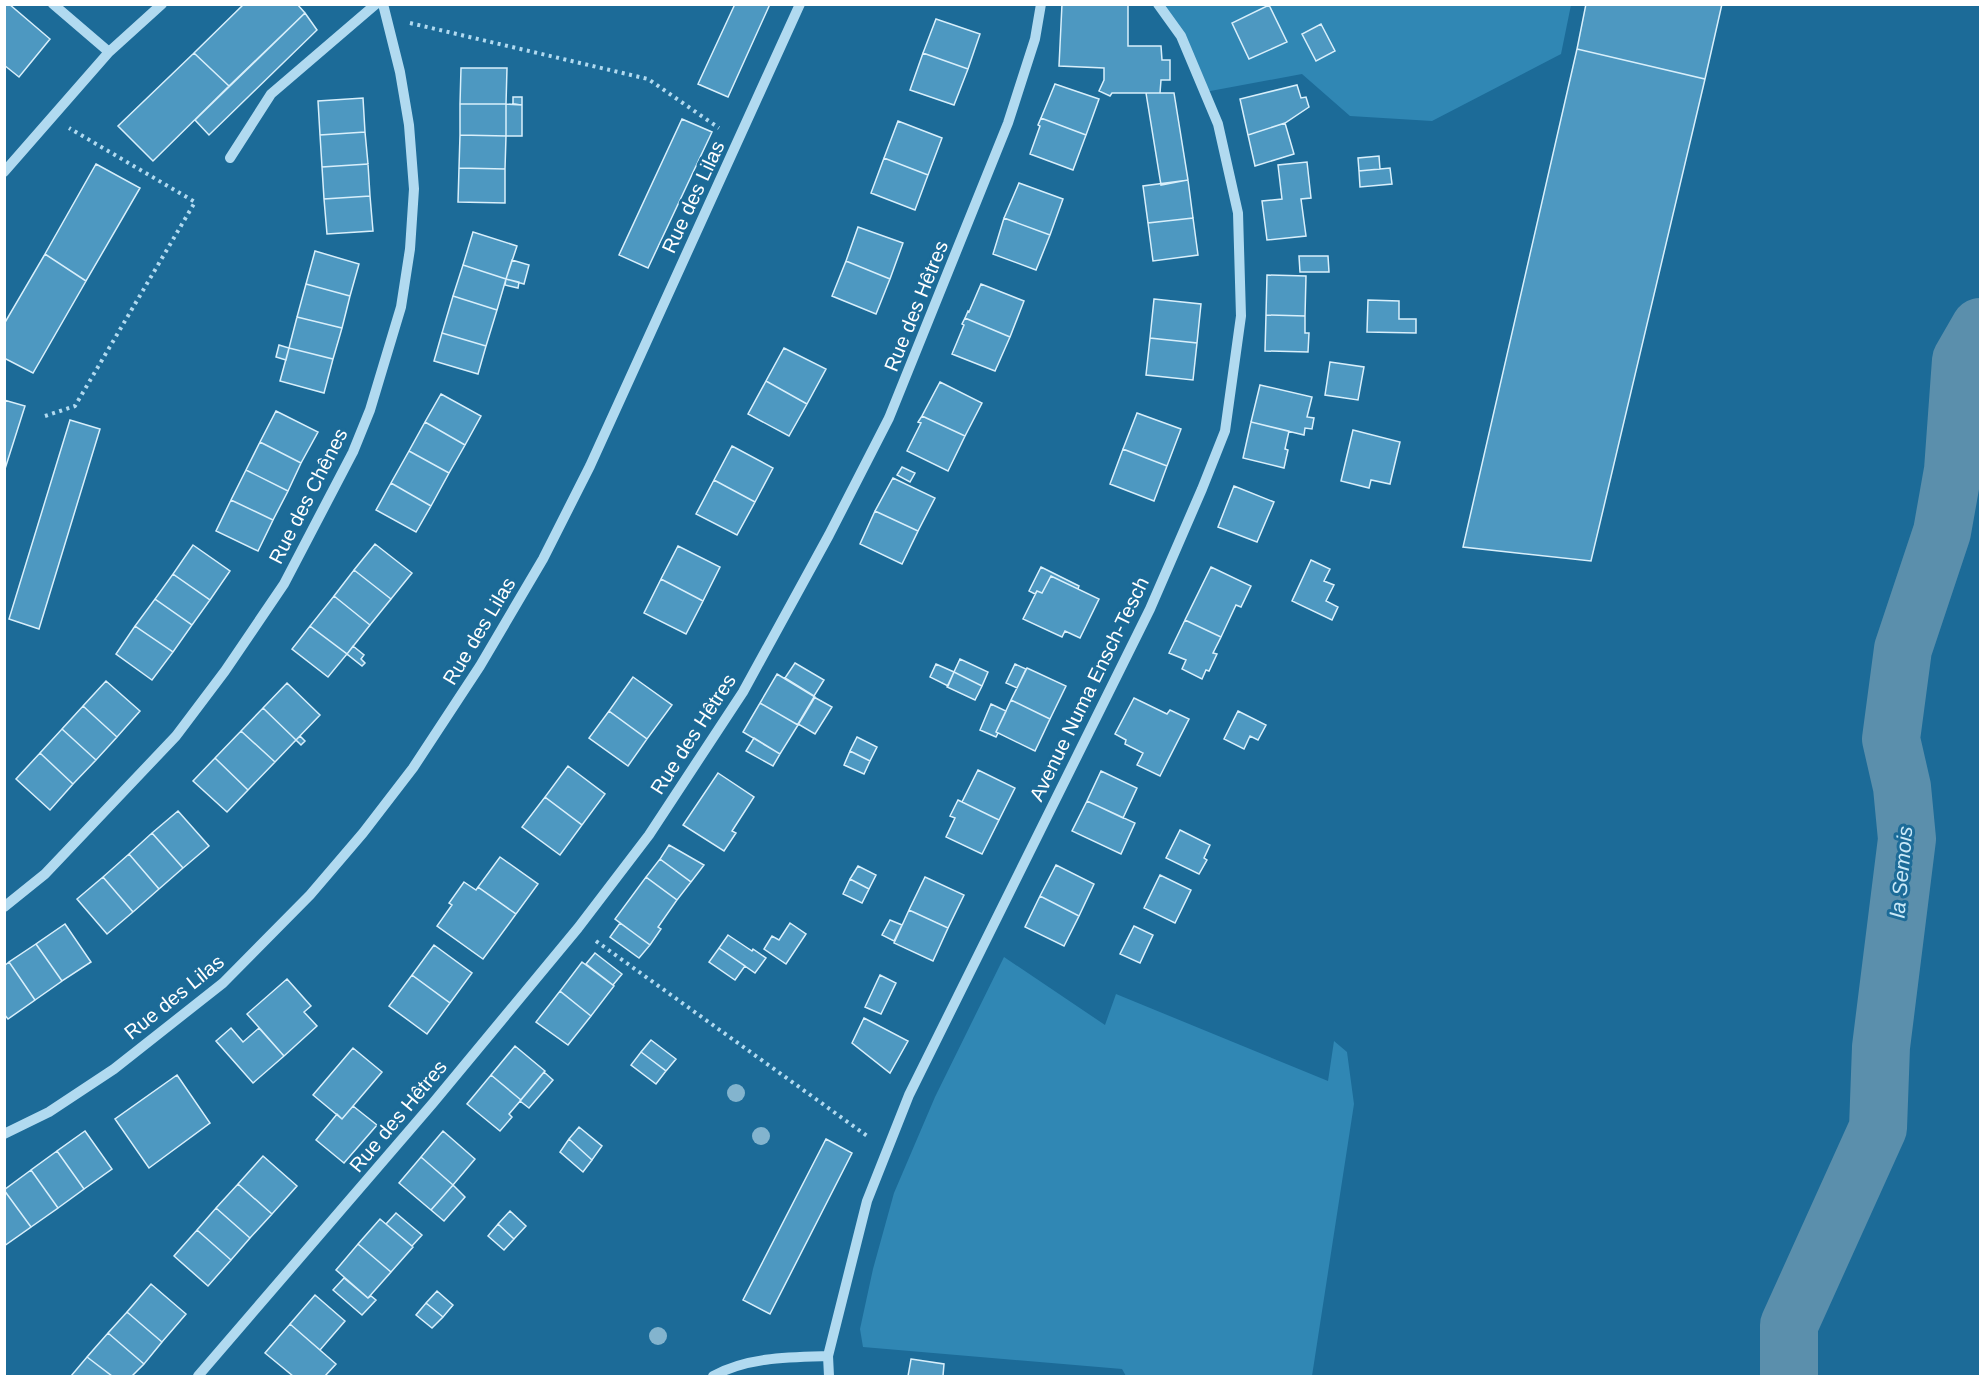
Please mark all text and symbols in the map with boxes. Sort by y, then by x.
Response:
street label: Rue des Lilas [657,137,729,257]
street label: Rue des Hêtres [880,237,952,375]
street label: Rue des Chênes [264,425,352,567]
street label: Rue des Lilas [438,573,520,689]
street label: Avenue Numa Ensch-Tesch [1025,573,1153,805]
street label: Rue des Hêtres [646,670,740,798]
water label: la Semois [1886,825,1917,919]
street label: Rue des Lilas [120,950,228,1044]
street label: Rue des Hêtres [345,1056,451,1176]

